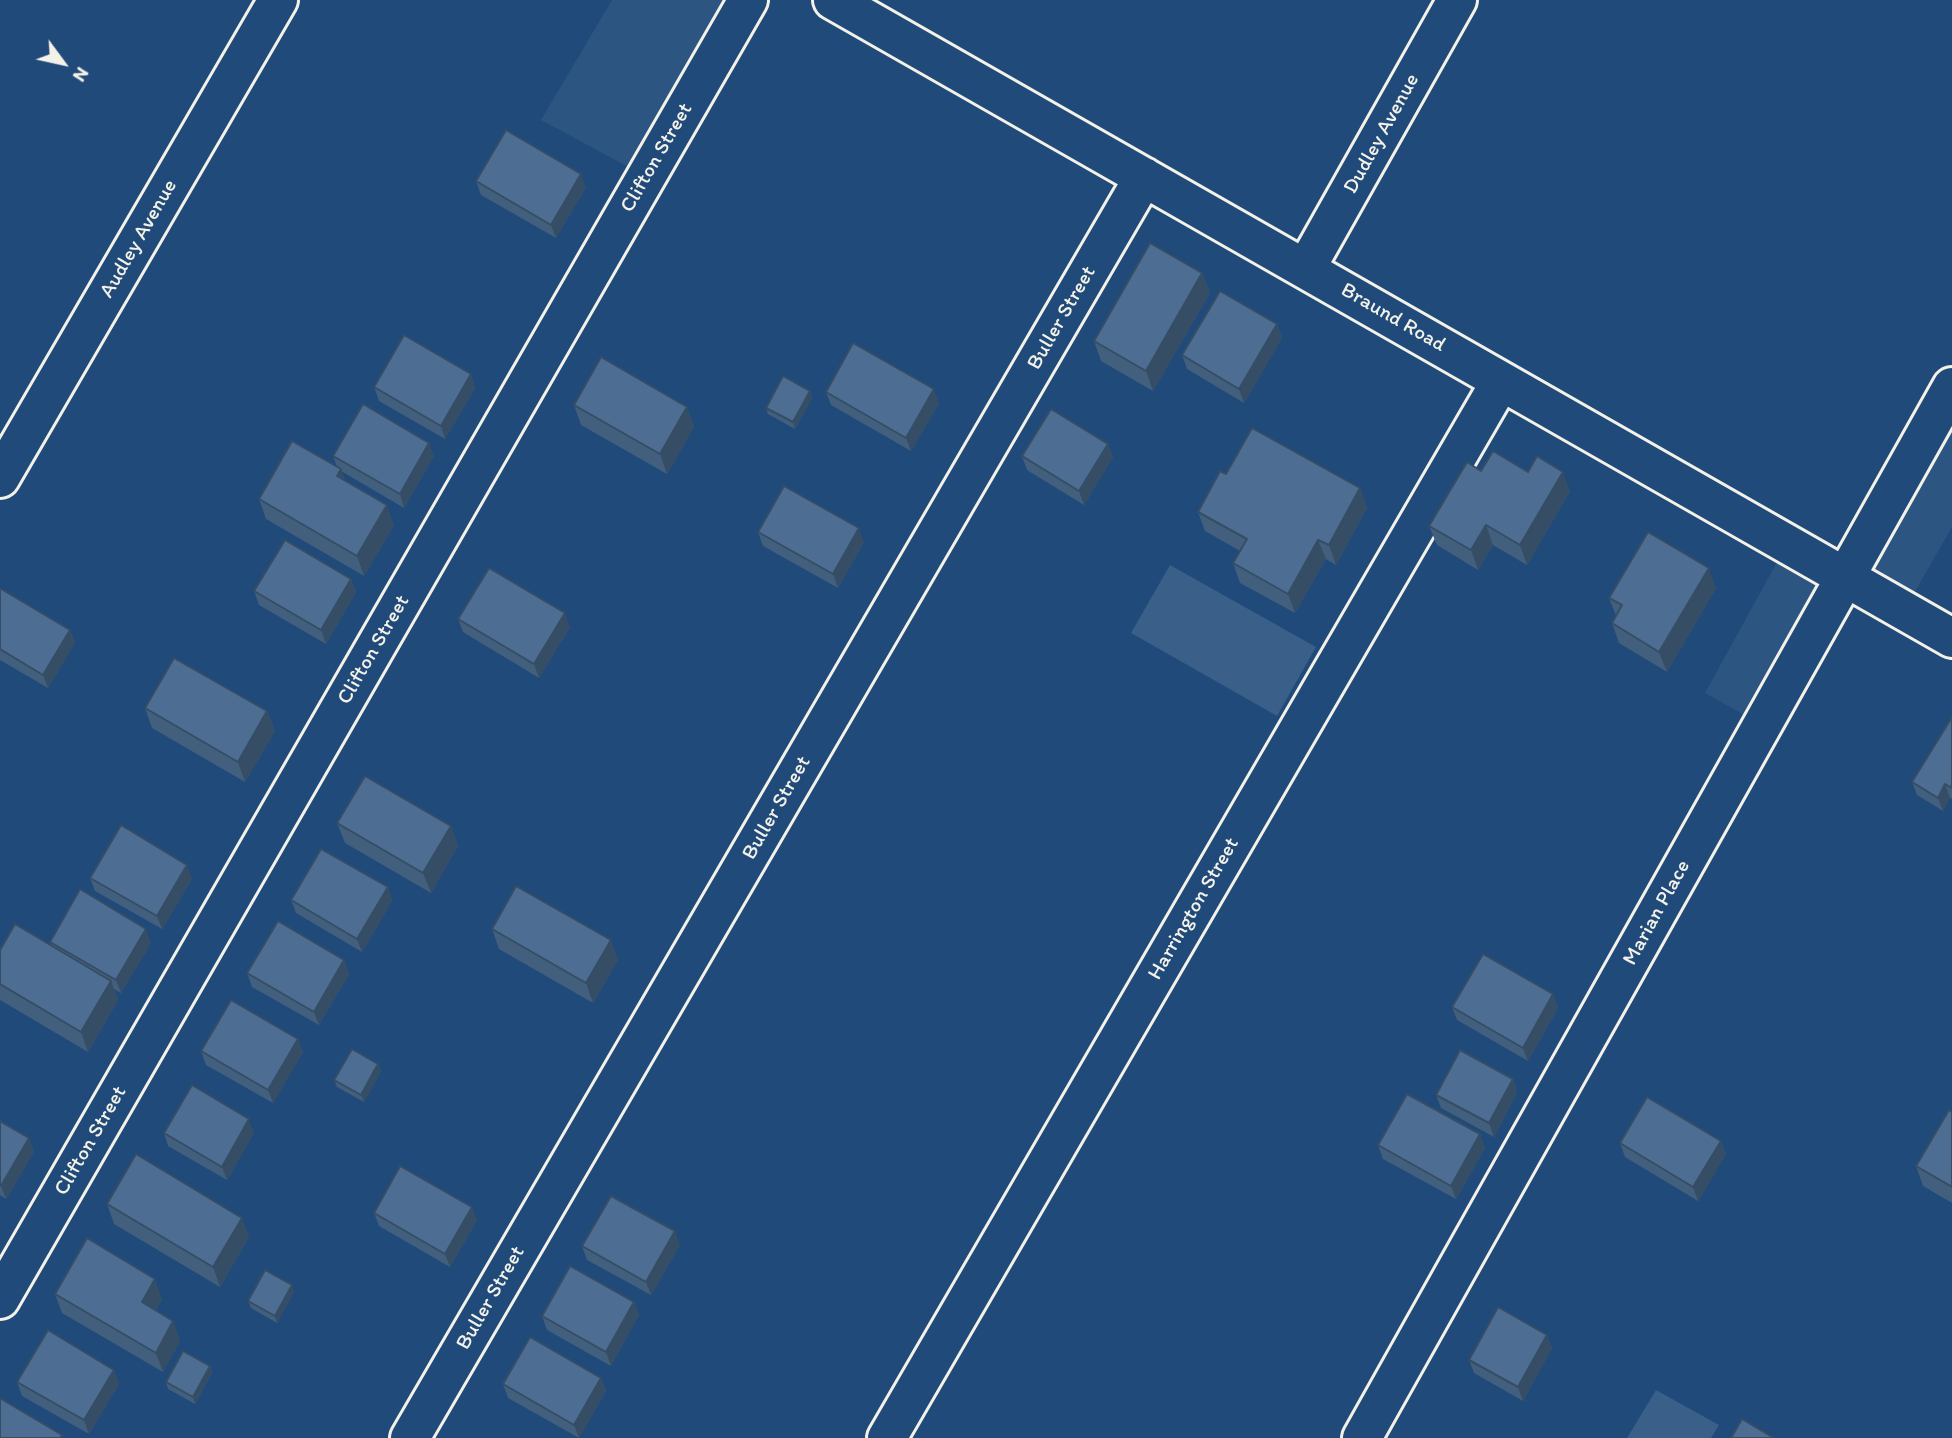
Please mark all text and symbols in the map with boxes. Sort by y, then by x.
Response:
north arrow [28,28,98,98]
text: N [68,63,94,86]
street label: Dudley Avenue [1339,70,1425,198]
street label: Clifton Street [616,99,698,217]
street label: Audley Avenue [95,175,183,303]
street label: Buller Street [1022,262,1102,374]
street label: Braund Road [1336,278,1450,358]
street label: Clifton Street [333,591,415,709]
street label: Buller Street [737,752,817,864]
street label: Harrington Street [1143,833,1245,985]
street label: Marian Place [1618,856,1696,970]
street label: Clifton Street [50,1082,132,1200]
street label: Buller Street [451,1242,531,1354]

